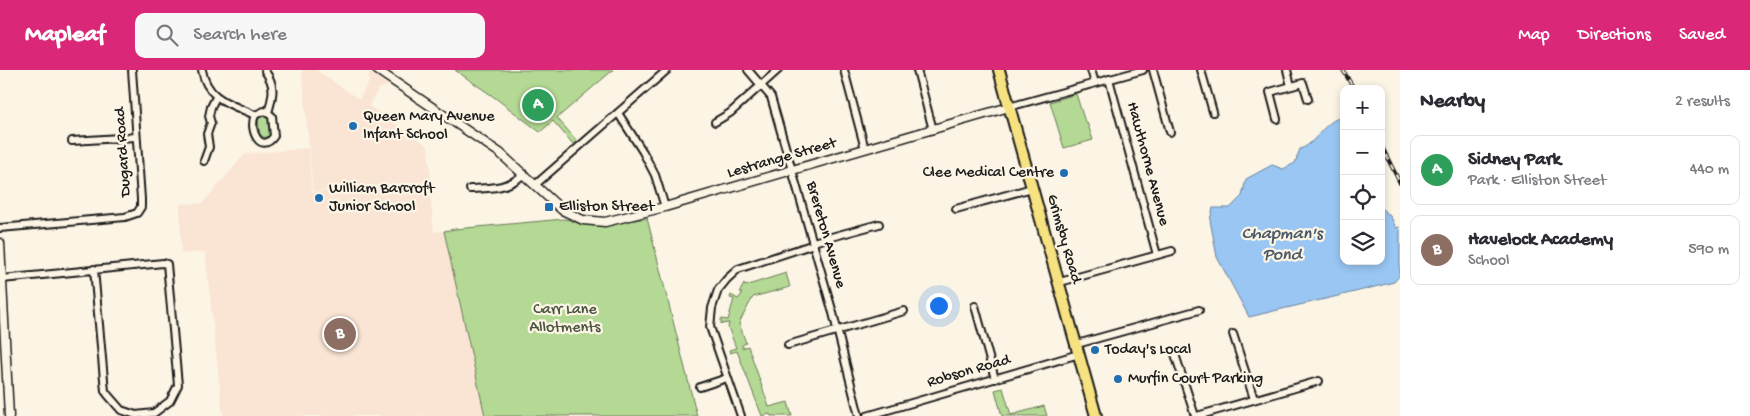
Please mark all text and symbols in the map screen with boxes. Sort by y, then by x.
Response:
search box [135,13,485,58]
text: Mapleaf [25,21,105,50]
icon: search [153,21,181,49]
text: Search here [193,24,287,47]
text: Map [1518,25,1550,46]
text: Directions [1578,25,1651,46]
text: Saved [1679,25,1725,46]
map controls [1340,85,1385,265]
button: + [1340,85,1385,130]
pin: A [522,86,554,124]
text: Nearby [1420,90,1485,115]
text: 2 results [1675,93,1730,112]
street label: Hawthorne Avenue [1121,100,1173,229]
street label: Dugard Road [111,105,137,198]
place label: Queen Mary Avenue Infant School [363,108,495,145]
marker: Queen Mary Avenue Infant School [347,120,359,132]
button: − [1340,130,1385,175]
street label: Lestrange Street [725,134,840,184]
text: Sidney Park [1468,149,1561,172]
text: A [1432,161,1442,180]
text: 440 m [1690,161,1729,180]
place label: Clee Medical Centre [923,164,1055,183]
marker: Clee Medical Centre [1058,167,1070,179]
text: Park · Elliston Street [1468,172,1606,191]
button: locate [1340,175,1385,220]
street label: Brereton Avenue [800,178,850,291]
place label: William Barcroft Junior School [329,180,436,217]
marker: William Barcroft Junior School [313,192,325,204]
street label: Grimsby Road [1041,192,1085,287]
place label: Elliston Street [559,198,656,217]
marker: Elliston Street [543,201,555,213]
button: layers [1340,220,1385,265]
water label: Chapman's Pond [1242,224,1325,266]
text: Havelock Academy [1468,229,1613,252]
text: B [1433,241,1441,260]
text: 590 m [1688,241,1729,260]
text: School [1468,252,1510,271]
your location [926,293,952,319]
park label: Carr Lane Allotments [530,301,602,338]
pin: B [324,315,356,353]
place label: Today's Local [1104,341,1191,360]
marker: Today's Local [1089,344,1101,356]
street label: Robson Road [925,351,1014,393]
place label: Murfin Court Parking [1128,370,1263,389]
marker: Murfin Court Parking [1112,373,1124,385]

